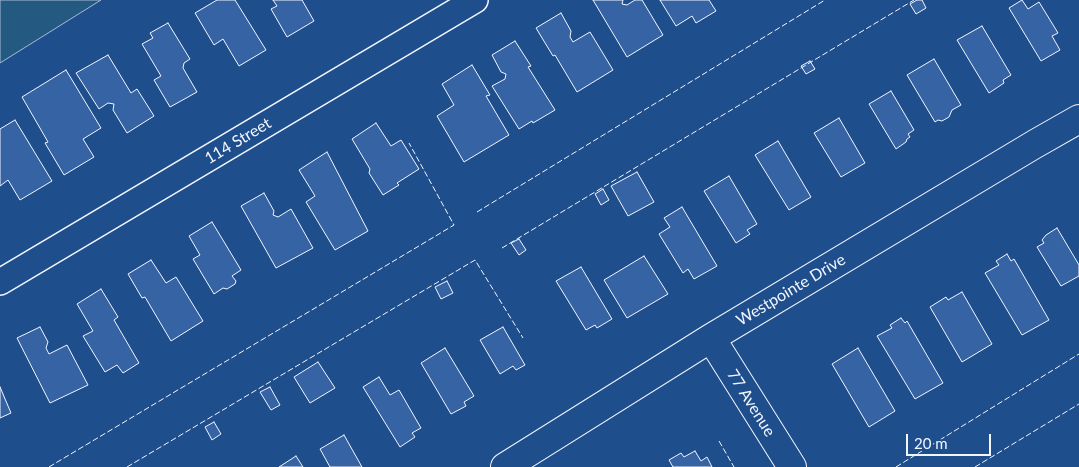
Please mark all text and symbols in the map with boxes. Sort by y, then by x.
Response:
street label: 114 Street [201,114,275,168]
street label: Westpointe Drive [733,250,849,330]
street label: 77 Avenue [723,366,779,440]
scale bar [909,424,994,456]
text: 20 m [914,434,948,452]

